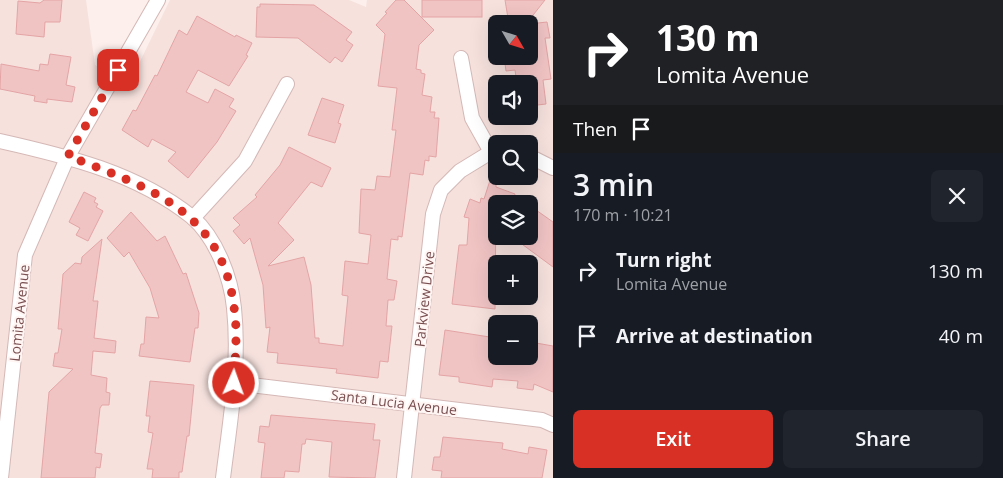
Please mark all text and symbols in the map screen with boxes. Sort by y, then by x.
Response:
text: 130 m [656,14,760,61]
north arrow [488,15,538,65]
map controls [488,15,538,365]
icon: right [573,20,638,85]
pin [97,49,139,91]
icon: arrive [104,56,132,84]
text: Lomita Avenue [656,59,809,89]
button: sound [488,75,538,125]
icon: arrive [627,115,655,143]
text: Then [573,116,617,142]
button: search [488,135,538,185]
text: 3 min [573,164,654,205]
button: close [931,170,983,222]
button: layers [488,195,538,245]
text: 170 m · 10:21 [573,204,673,226]
text: Turn right [616,247,711,273]
street label: Parkview Drive [410,250,439,348]
button: + [488,255,538,305]
icon: right [573,257,601,285]
text: 130 m [928,258,983,284]
street label: Lomita Avenue [4,263,34,362]
text: Lomita Avenue [616,273,727,295]
button: − [488,315,538,365]
icon: arrive [573,322,601,350]
text: Arrive at destination [616,323,813,349]
text: 40 m [939,323,983,349]
position arrow [207,356,259,408]
street label: Santa Lucia Avenue [330,385,458,419]
button: Exit [573,410,773,468]
button: Share [783,410,983,468]

